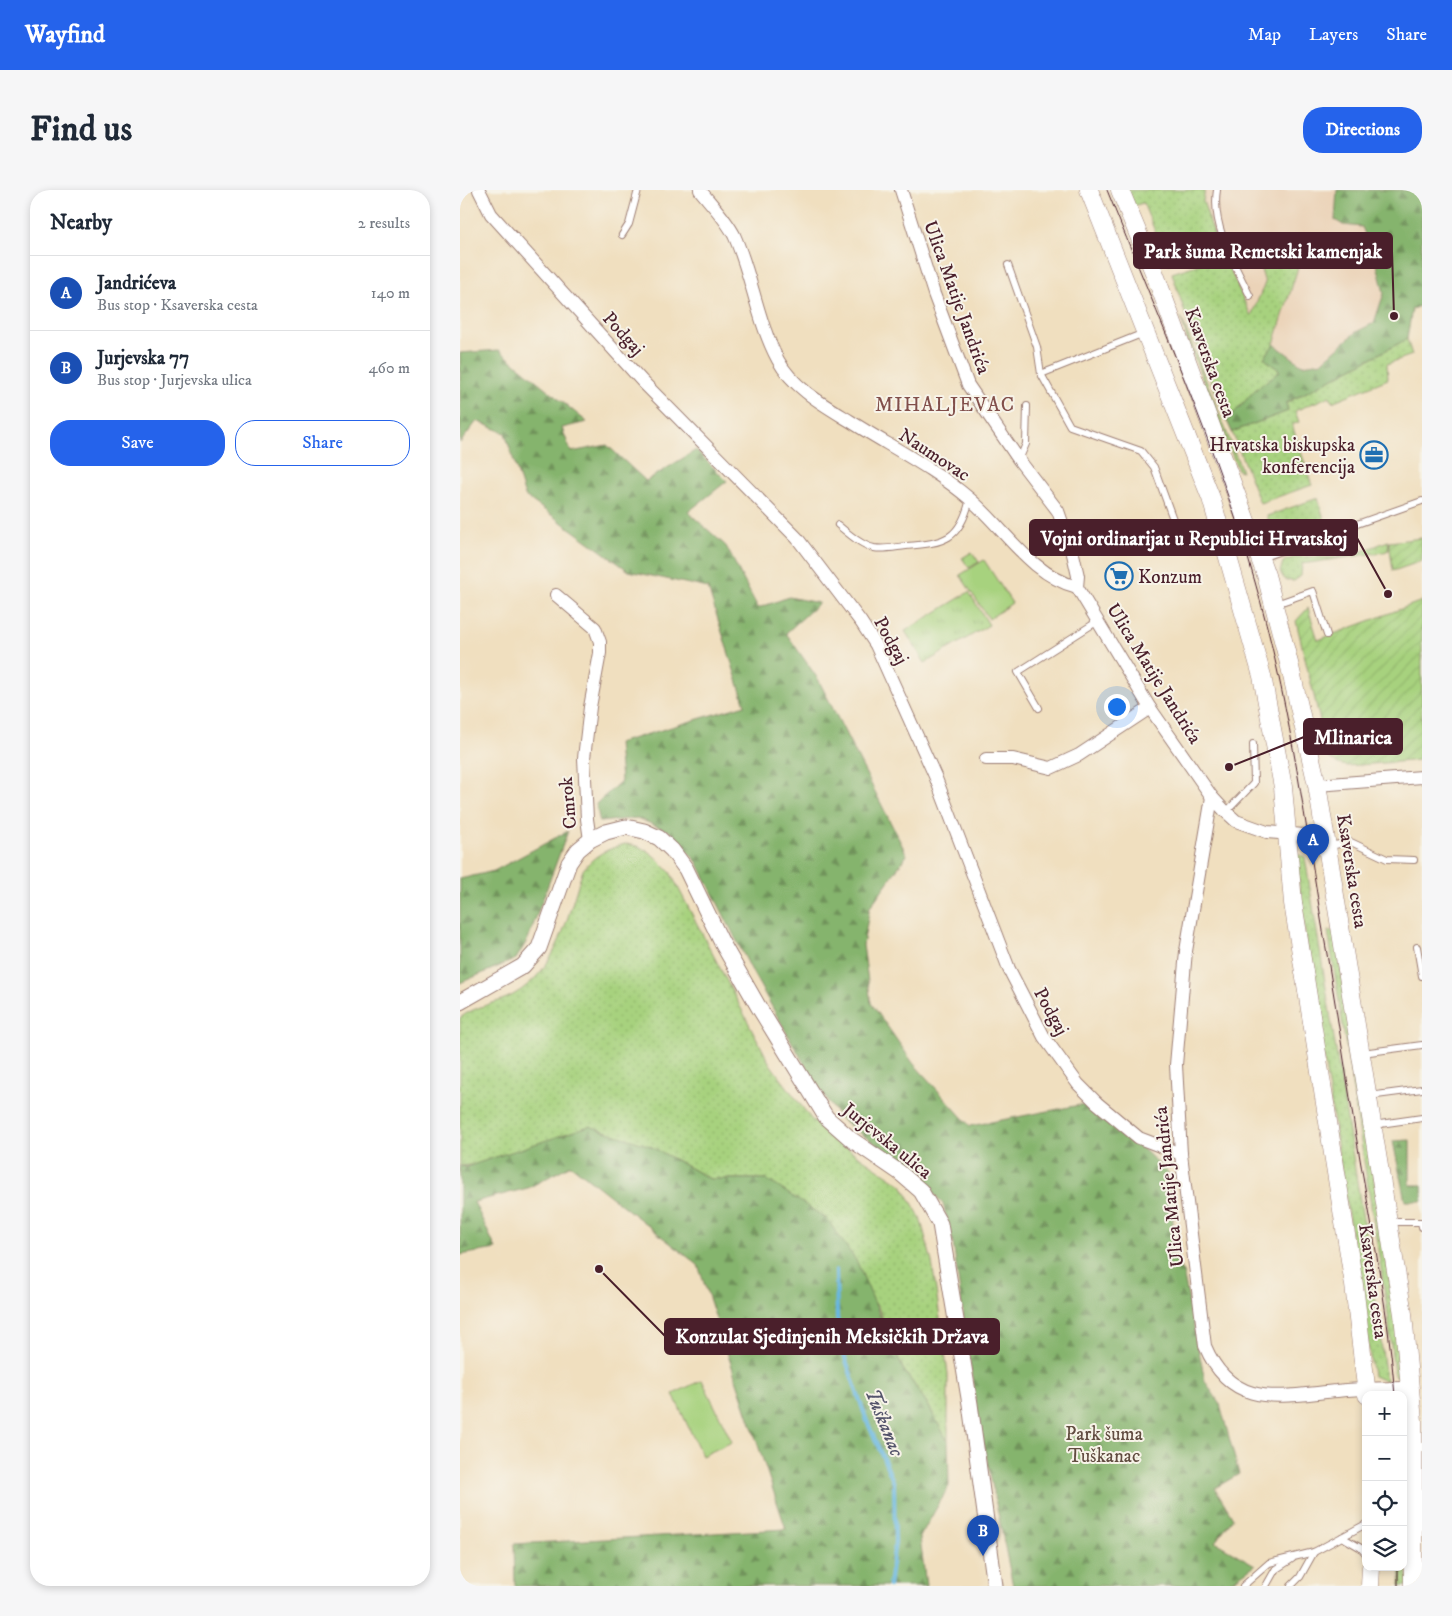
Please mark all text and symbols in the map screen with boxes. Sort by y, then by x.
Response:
text: Wayfind [25,20,105,50]
text: Map [1248,24,1281,46]
text: Layers [1309,24,1358,46]
text: Share [1386,24,1427,46]
button: Directions [1303,107,1422,153]
text: Find us [30,108,132,152]
text: Nearby [50,210,112,236]
text: 2 results [358,213,410,233]
street label: Ulica Matije Jandrića [918,218,995,377]
callout: Park šuma Remetski kamenjak [1134,233,1392,268]
text: Park šuma Remetski kamenjak [1144,240,1383,265]
text: Jandrićeva [97,272,176,295]
text: A [61,283,71,303]
text: 140 m [371,283,410,303]
text: Bus stop · Ksaverska cesta [97,295,258,315]
street label: Ksaverska cesta [1179,304,1240,421]
street label: Podgaj [597,307,649,361]
text: Jurjevska 77 [97,347,189,370]
text: B [61,358,71,378]
text: 460 m [368,358,410,378]
text: Bus stop · Jurjevska ulica [97,370,252,390]
district label: MIHALJEVAC [875,393,1015,418]
button: Save [50,420,225,466]
button: Share [235,420,410,466]
street label: Naumovac [894,424,974,487]
place label: Hrvatska biskupska konferencija [1209,434,1355,479]
office icon: Hrvatska biskupska konferencija [1359,440,1389,470]
callout: Vojni ordinarijat u Republici Hrvatskoj [1030,520,1357,555]
text: Vojni ordinarijat u Republici Hrvatskoj [1040,527,1347,552]
supermarket icon: Konzum [1104,561,1134,591]
place label: Konzum [1138,566,1202,589]
street label: Ulica Matije Jandrića [1101,599,1206,748]
street label: Podgaj [868,613,913,669]
your location [1104,694,1130,720]
callout: Mlinarica [1304,719,1402,754]
text: Mlinarica [1314,726,1393,751]
street label: Cmrok [555,775,582,830]
street label: Ksaverska cesta [1331,812,1372,930]
pin: A [1297,824,1329,865]
street label: Podgaj [1028,984,1073,1040]
street label: Jurjevska ulica [836,1097,936,1184]
street label: Ulica Matije Jandrića [1150,1105,1189,1268]
street label: Ksaverska cesta [1353,1222,1392,1340]
callout: Konzulat Sjedinjenih Meksičkih Država [665,1319,999,1354]
text: Konzulat Sjedinjenih Meksičkih Država [675,1325,989,1350]
water label: Tuškanac [859,1385,909,1461]
map controls [1362,1391,1407,1571]
button: + [1362,1391,1407,1436]
park label: Park šuma Tuškanac [1065,1423,1143,1468]
button: − [1362,1436,1407,1481]
button: locate [1362,1481,1407,1526]
pin: B [967,1515,999,1556]
button: layers [1362,1526,1407,1571]

